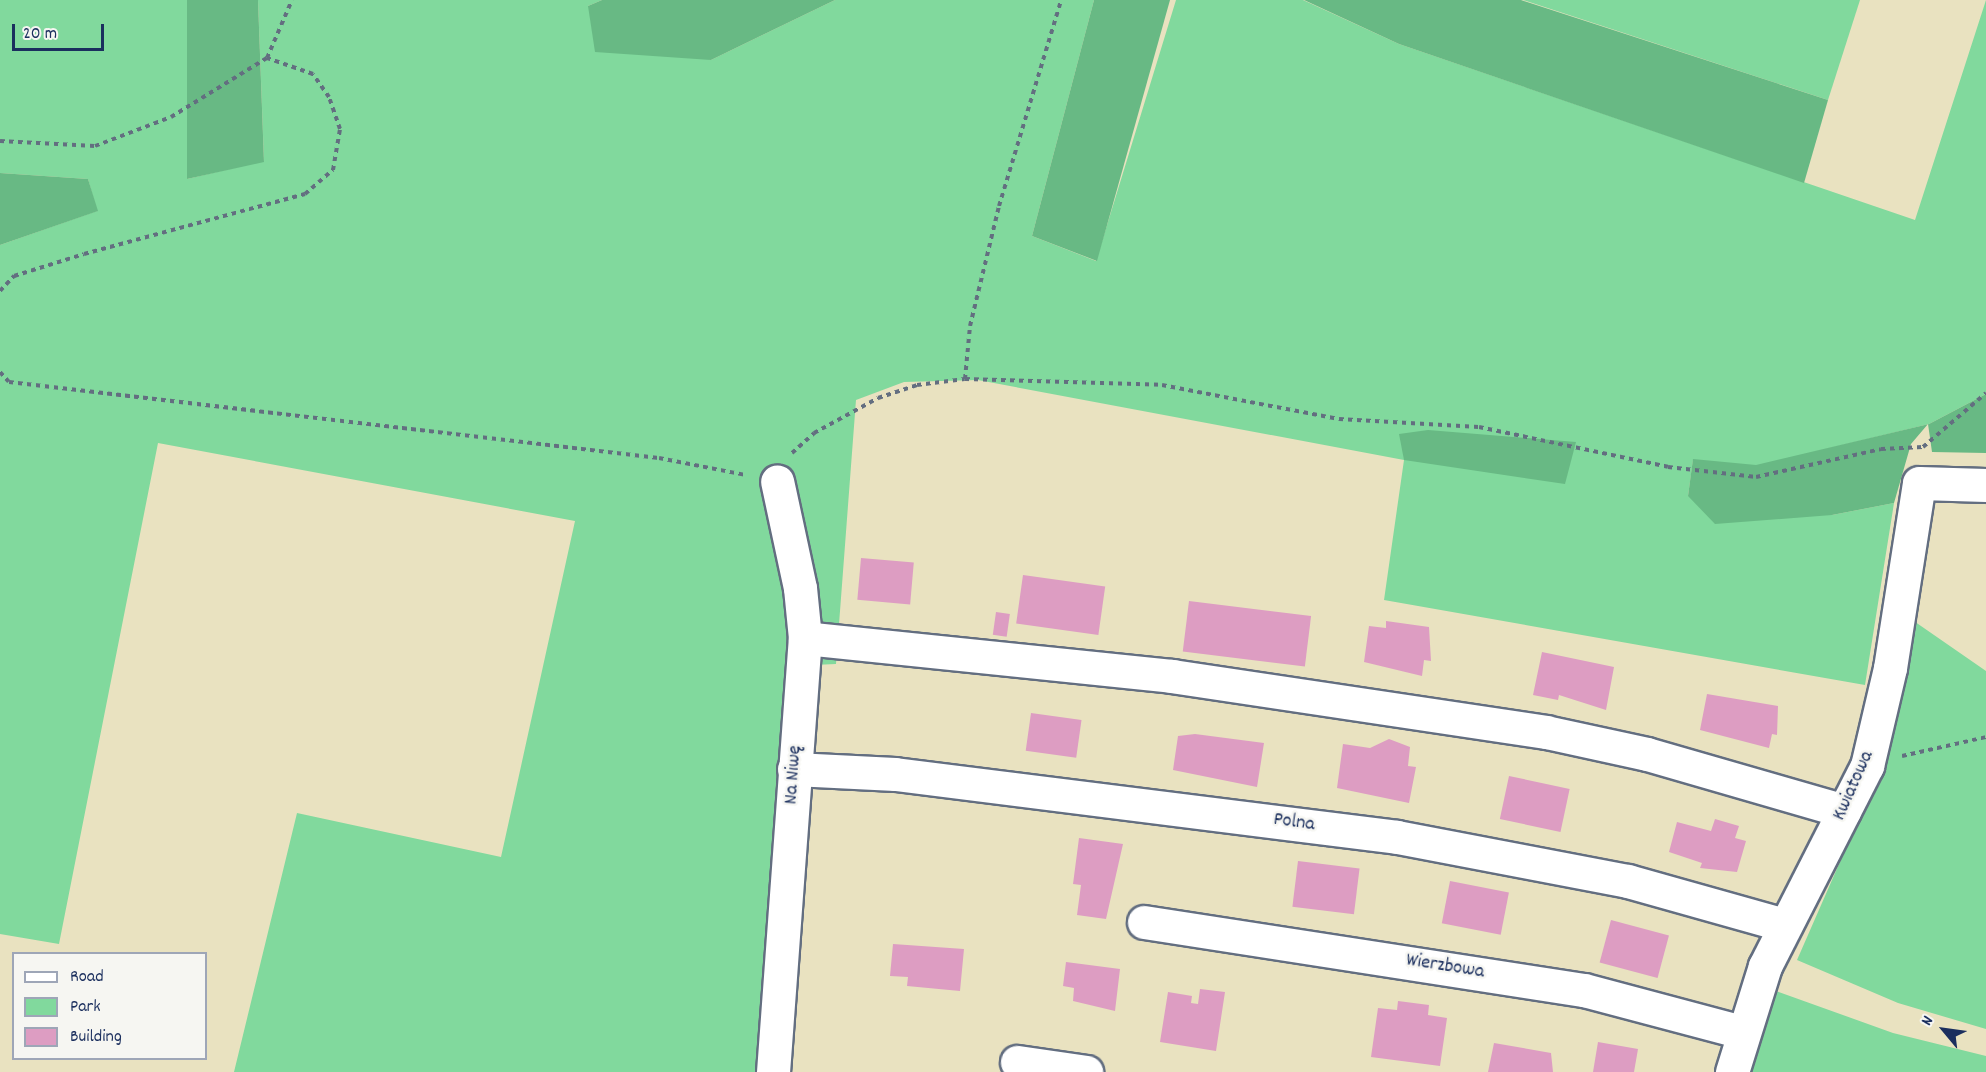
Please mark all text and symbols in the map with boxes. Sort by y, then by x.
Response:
scale bar [15,12,106,50]
text: 20 m [23,22,57,47]
street label: Na Niwę [780,745,808,805]
street label: Kwiatowa [1828,747,1880,825]
street label: Polna [1272,808,1316,838]
street label: Wierzbowa [1404,949,1486,985]
legend [12,952,207,1060]
text: Road [70,965,104,990]
text: Park [70,995,101,1020]
north arrow [1914,1000,1974,1060]
text: N [1916,1012,1940,1030]
text: Building [70,1025,122,1050]

